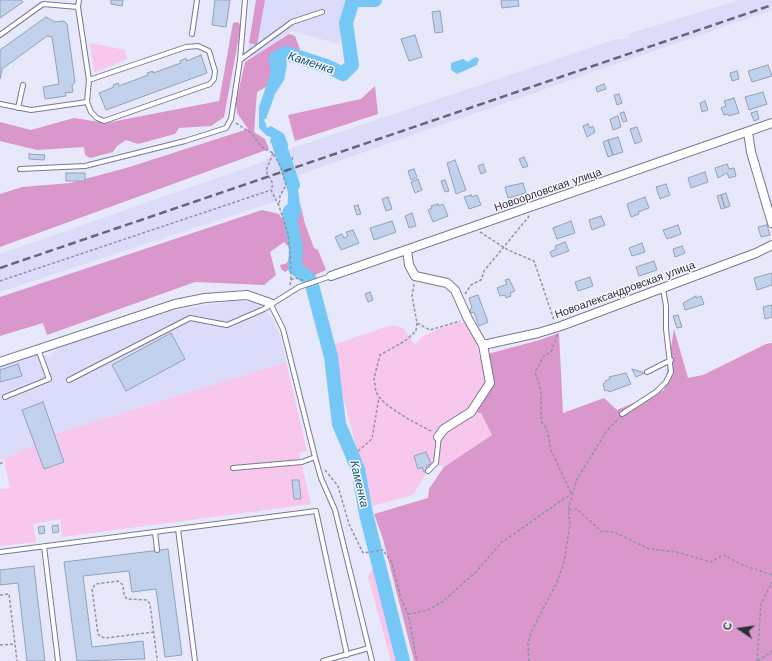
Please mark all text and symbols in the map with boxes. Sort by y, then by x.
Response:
water label: Каменка [286,49,336,77]
street label: Новоорловская улица [493,165,603,215]
street label: Новоалександровская улица [553,258,697,322]
water label: Каменка [347,459,371,509]
north arrow [720,609,760,649]
text: С [721,621,735,632]

